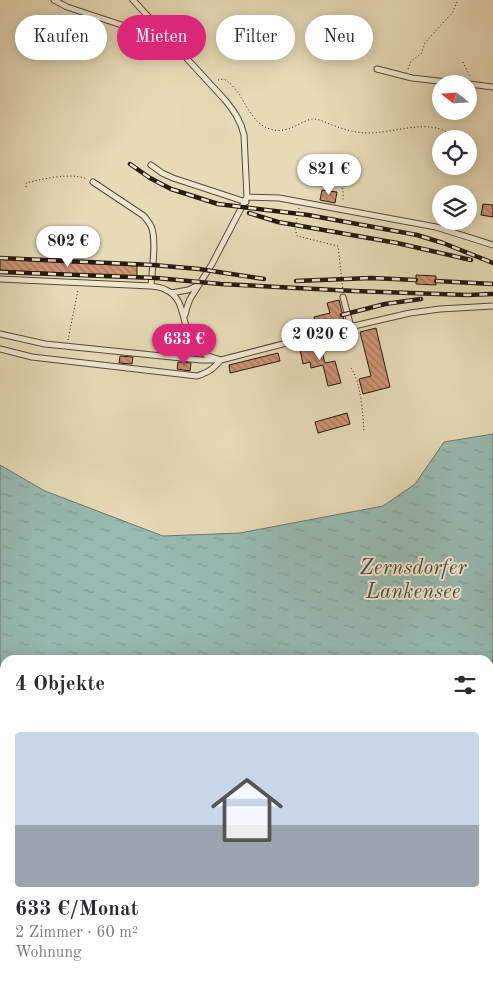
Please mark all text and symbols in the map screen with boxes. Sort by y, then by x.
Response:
chip: Kaufen [15,15,107,60]
chip: Mieten [117,15,206,60]
chip: Filter [216,15,295,60]
chip: Neu [305,15,373,60]
north arrow [432,75,478,120]
map controls [432,75,477,230]
button: locate [432,130,477,175]
pin: 821 € [294,154,364,196]
text: 821 € [308,162,350,178]
button: layers [432,185,477,230]
pin: 802 € [33,226,103,268]
text: 802 € [47,234,89,250]
pin: 2 020 € [274,318,366,361]
pin: 633 € [149,324,219,366]
text: 2 020 € [292,327,348,343]
text: 633 € [163,332,205,348]
water label: Zernsdorfer Lankensee [360,558,467,603]
icon: filters [451,671,479,699]
text: 4 Objekte [15,674,105,695]
icon: home [202,765,292,855]
text: 633 €/Monat [15,899,138,920]
text: 2 Zimmer · 60 m² [15,925,138,941]
text: Wohnung [15,945,82,961]

